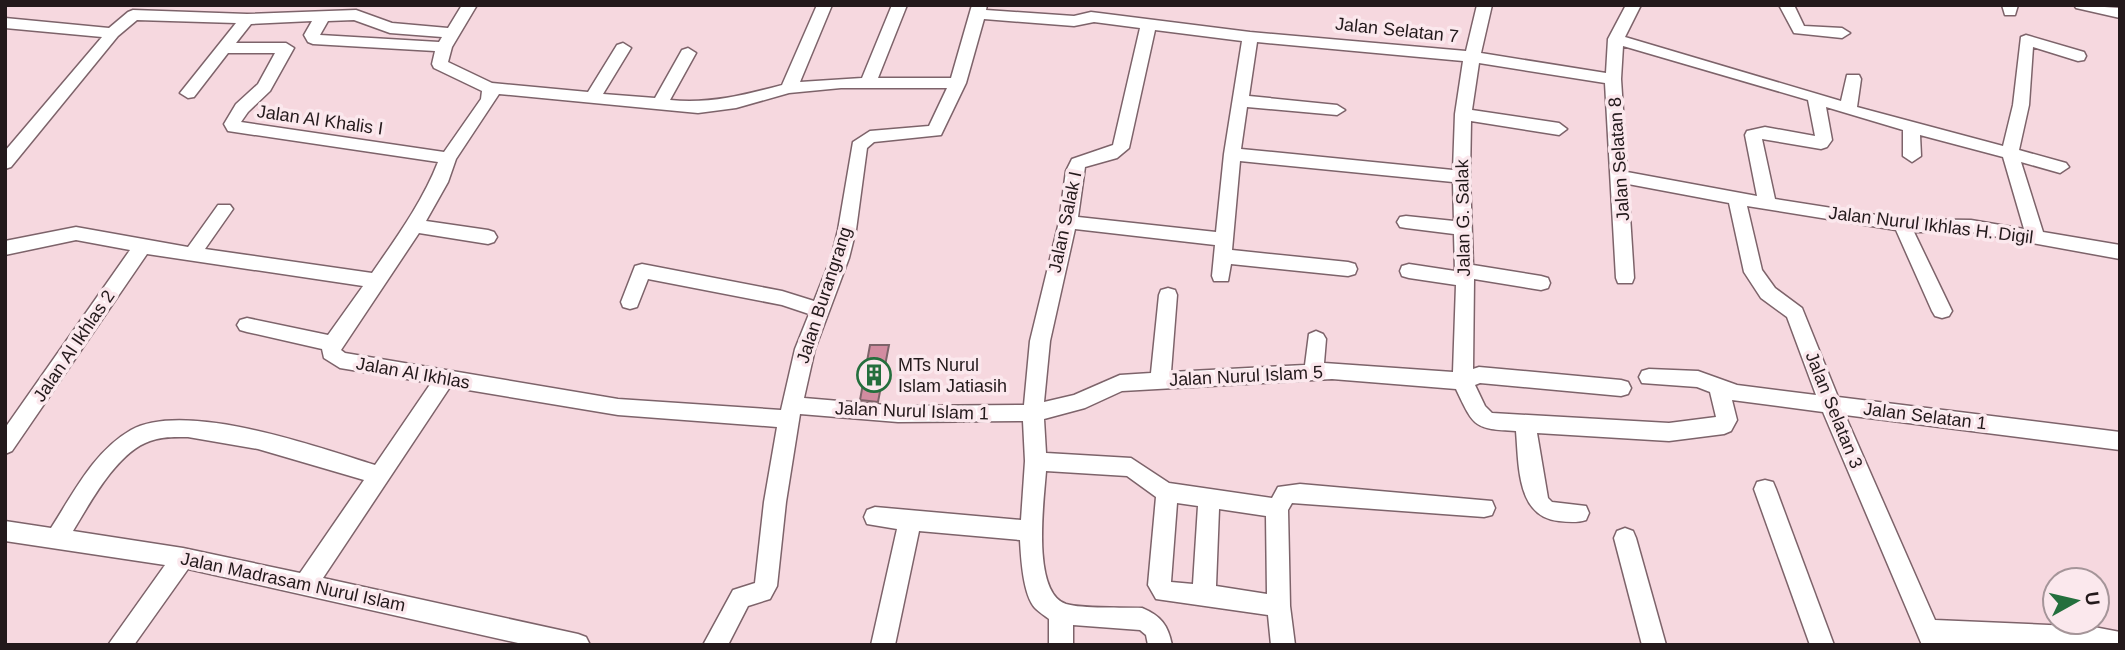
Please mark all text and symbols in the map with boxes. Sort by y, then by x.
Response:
street label: Jalan Selatan 7 [1334,14,1460,46]
street label: Jalan Selatan 8 [1605,96,1633,222]
street label: Jalan Al Khalis I [256,101,384,139]
street label: Jalan G. Salak [1452,158,1474,277]
street label: Jalan Salak I [1045,170,1085,274]
street label: Jalan Nurul Ikhlas H. Digil [1828,203,2034,247]
street label: Jalan Burangrang [793,224,855,366]
street label: Jalan Al Ikhlas 2 [29,286,119,406]
street label: Jalan Selatan 3 [1801,349,1867,471]
street label: Jalan Al Ikhlas [355,353,471,393]
place label: MTs Nurul Islam Jatiasih [898,355,1007,396]
building icon: MTs Nurul Islam Jatiasih [855,356,893,394]
street label: Jalan Nurul Islam 5 [1169,362,1323,390]
street label: Jalan Nurul Islam 1 [835,398,989,424]
street label: Jalan Selatan 1 [1862,399,1988,433]
street label: Jalan Madrasam Nurul Islam [179,548,407,616]
north arrow [2041,566,2111,636]
text: U [2081,590,2104,607]

